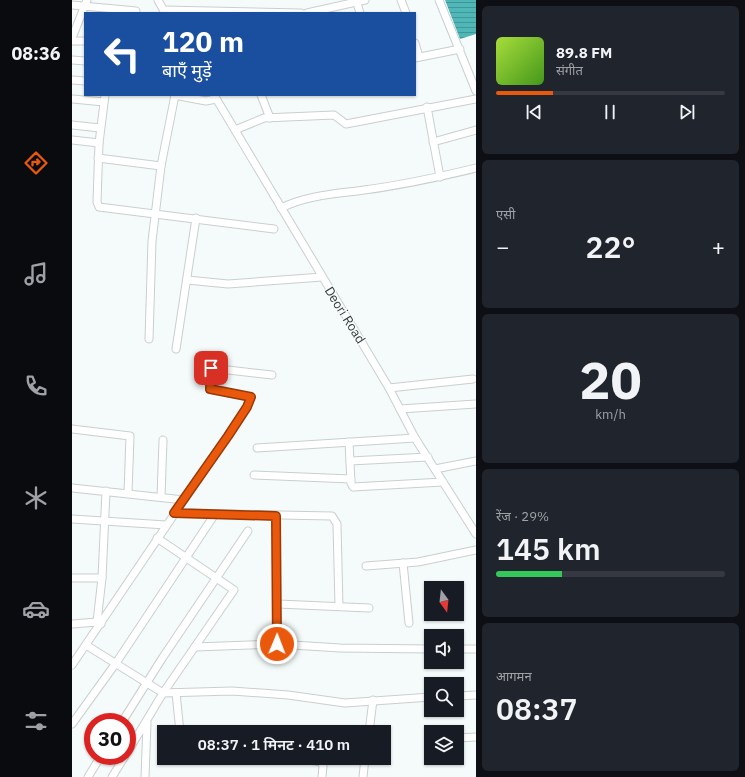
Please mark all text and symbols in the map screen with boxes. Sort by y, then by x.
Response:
text: 120 m [162,23,244,60]
icon: left [96,28,148,80]
text: 08:36 [11,42,61,65]
text: 89.8 FM [556,43,612,62]
text: बाएँ मुड़ें [162,59,212,82]
text: संगीत [556,62,583,79]
icon: previous [523,101,545,123]
icon: pause [599,101,621,123]
icon: next [676,101,698,123]
icon: directions [22,149,50,177]
text: एसी [496,206,515,223]
text: 22° [585,227,636,266]
text: − [496,232,509,261]
text: + [712,232,725,261]
icon: music [22,260,50,288]
street label: Deori Road [321,283,369,347]
text: 20 [579,346,642,413]
pin [194,351,228,385]
icon: arrive [200,357,222,379]
icon: phone [22,372,50,400]
text: km/h [595,406,626,423]
icon: climate [22,484,50,512]
text: रेंज · 29% [496,508,549,525]
text: 145 km [496,529,601,568]
north arrow [424,581,464,621]
map controls [424,581,464,765]
icon: car [22,595,50,623]
position arrow [256,623,298,665]
button: sound [424,629,464,669]
text: आगमन [496,668,532,685]
button: search [424,677,464,717]
text: 08:37 [496,689,578,728]
icon: filters [22,707,50,735]
speed limit sign: 30 [84,713,136,765]
button: layers [424,725,464,765]
text: 08:37 · 1 मिनट · 410 m [198,735,350,754]

